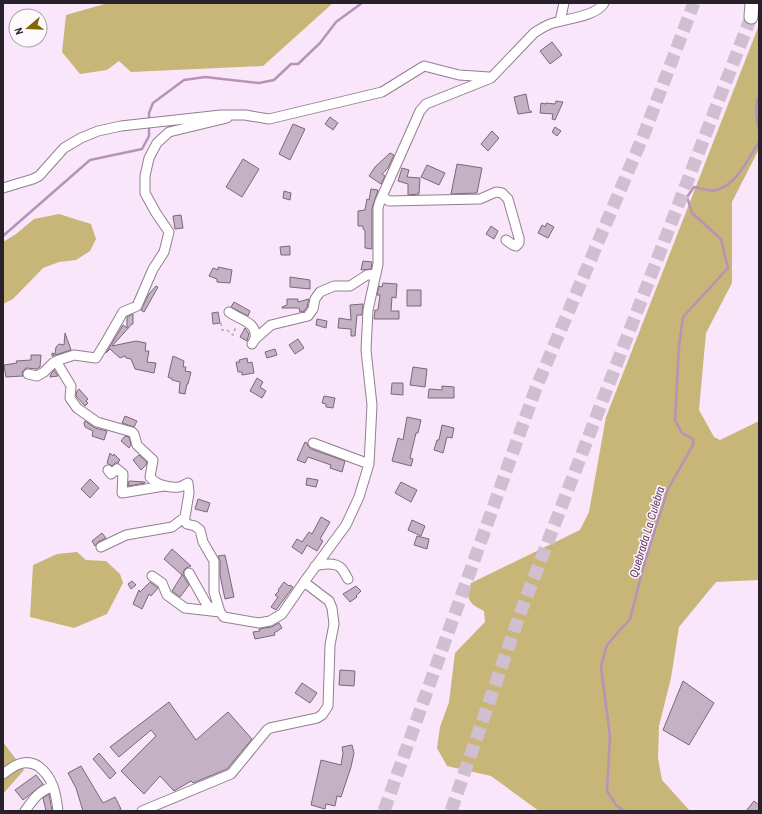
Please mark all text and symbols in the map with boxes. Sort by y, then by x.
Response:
north arrow [8,8,48,48]
text: N [11,26,26,37]
water label: Quebrada La Culebra [626,484,669,580]

